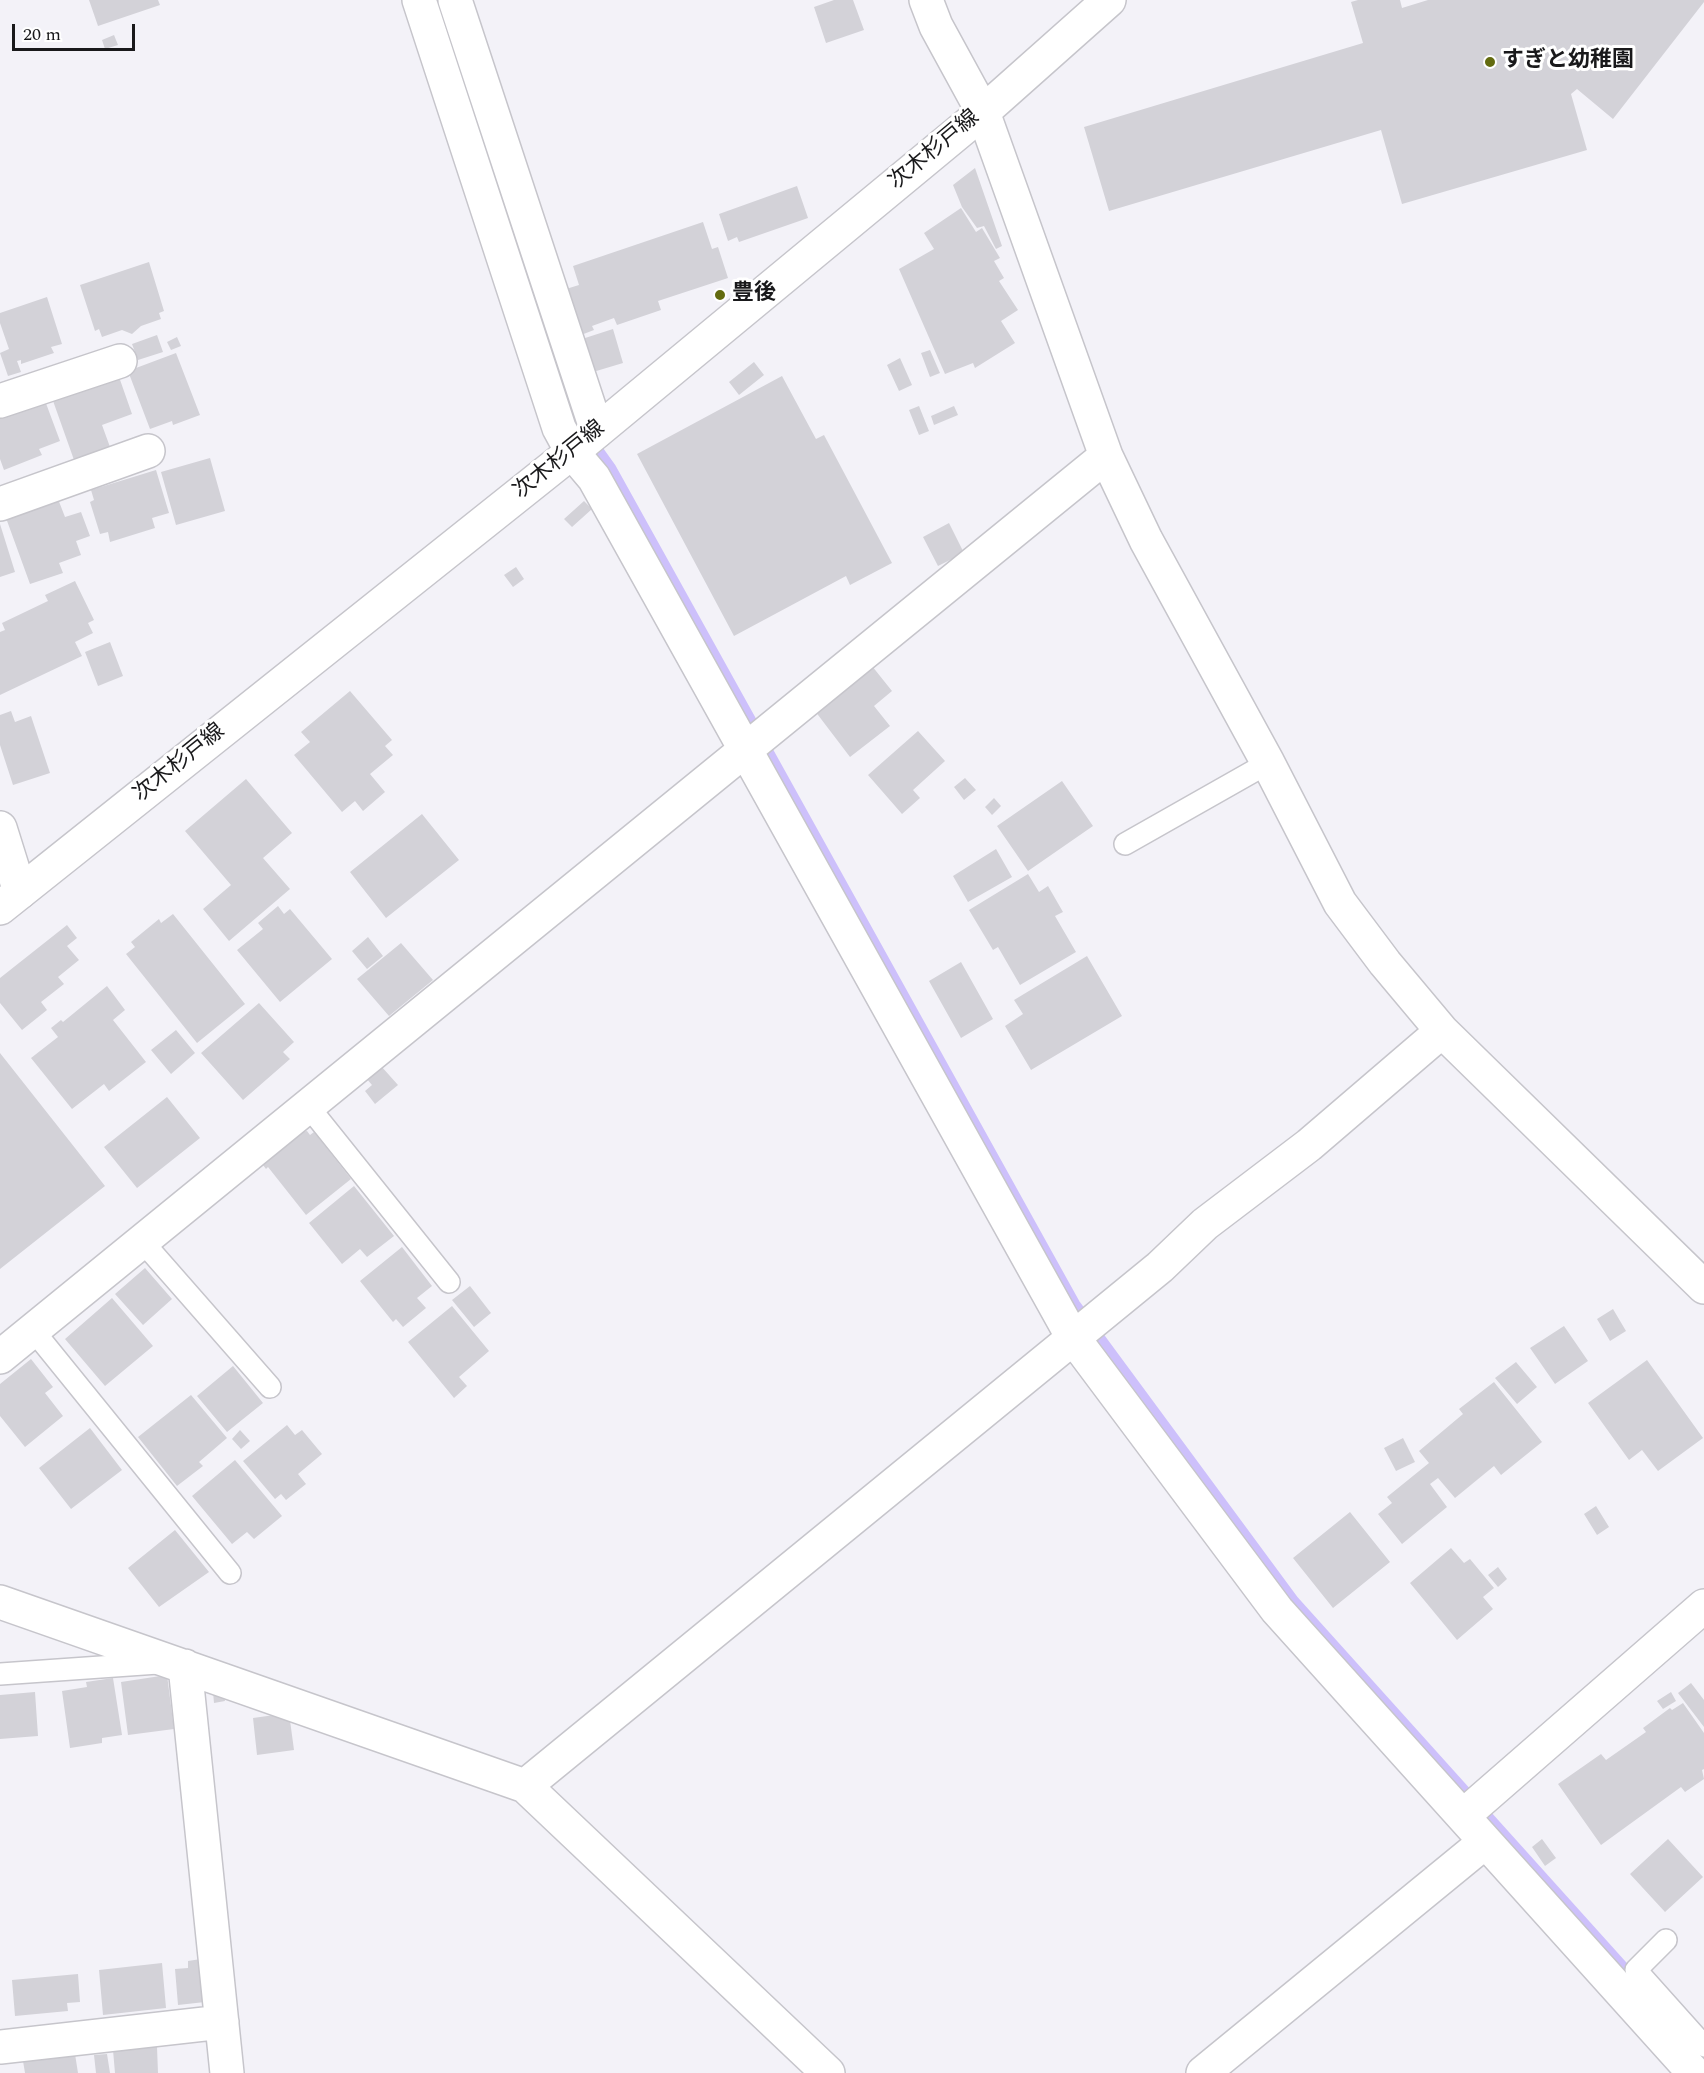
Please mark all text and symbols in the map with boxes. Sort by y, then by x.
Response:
scale bar [15,12,138,50]
text: 20 m [23,21,61,48]
place label: すぎと幼稚園 [1502,49,1634,75]
marker: すぎと幼稚園 [1483,55,1497,69]
street label: 次木杉戸線 [884,106,986,196]
place label: 豊後 [732,282,776,308]
marker: 豊後 [713,288,727,302]
street label: 次木杉戸線 [509,416,611,506]
street label: 次木杉戸線 [129,719,231,809]

